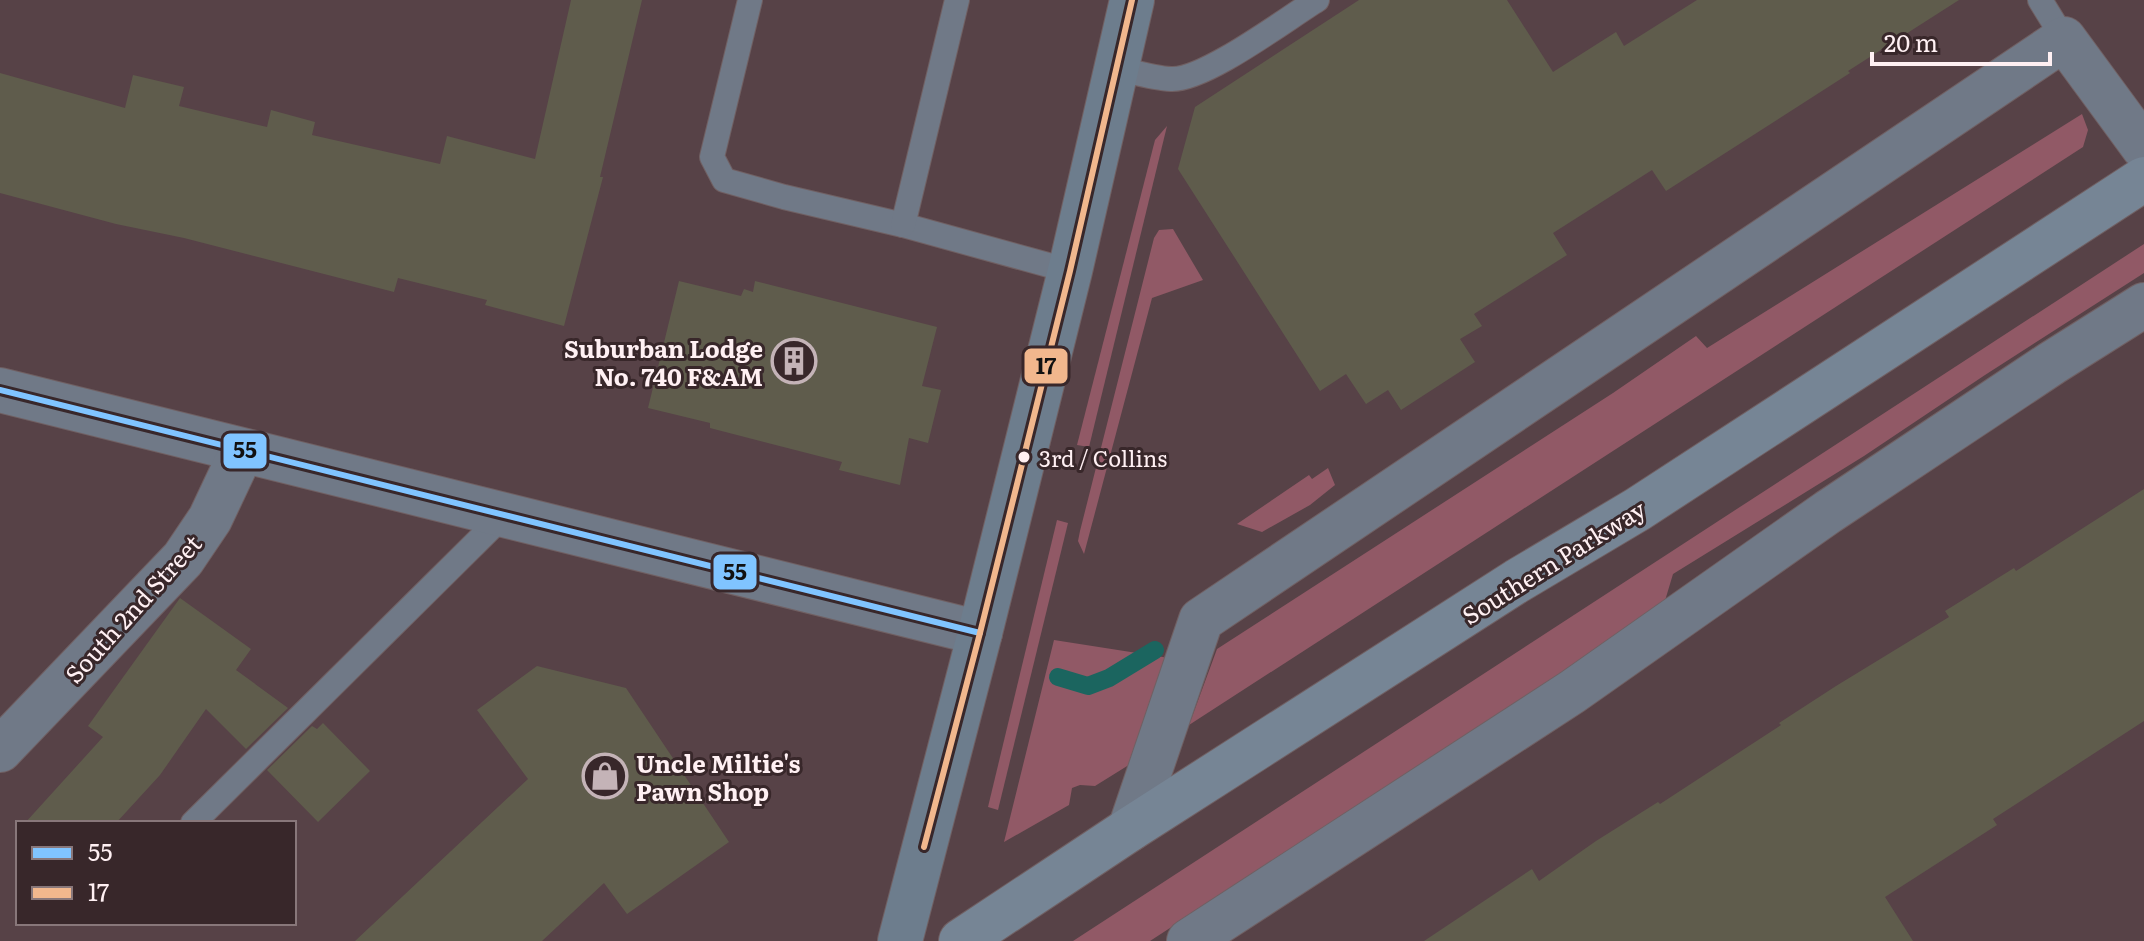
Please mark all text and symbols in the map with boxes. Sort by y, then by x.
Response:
scale bar [1872,16,2050,66]
text: 20 m [1884,24,1938,59]
place label: Suburban Lodge No. 740 F&AM [564,330,763,393]
building icon: Suburban Lodge No. 740 F&AM [770,337,818,385]
line badge: 17 [1023,347,1069,385]
text: 17 [1036,348,1056,381]
line badge: 55 [222,432,268,470]
text: 55 [233,432,257,465]
place label: 3rd / Collins [1039,441,1167,474]
marker: 3rd / Collins [1016,449,1032,465]
street label: Southern Parkway [1454,490,1652,632]
street label: South 2nd Street [56,526,209,690]
line badge: 55 [712,553,758,591]
text: 55 [723,554,747,587]
place label: Uncle Miltie's Pawn Shop [636,745,801,808]
shop icon: Uncle Miltie's Pawn Shop [581,752,629,800]
legend [16,821,296,925]
text: 55 [88,833,112,868]
text: 17 [88,873,109,908]

